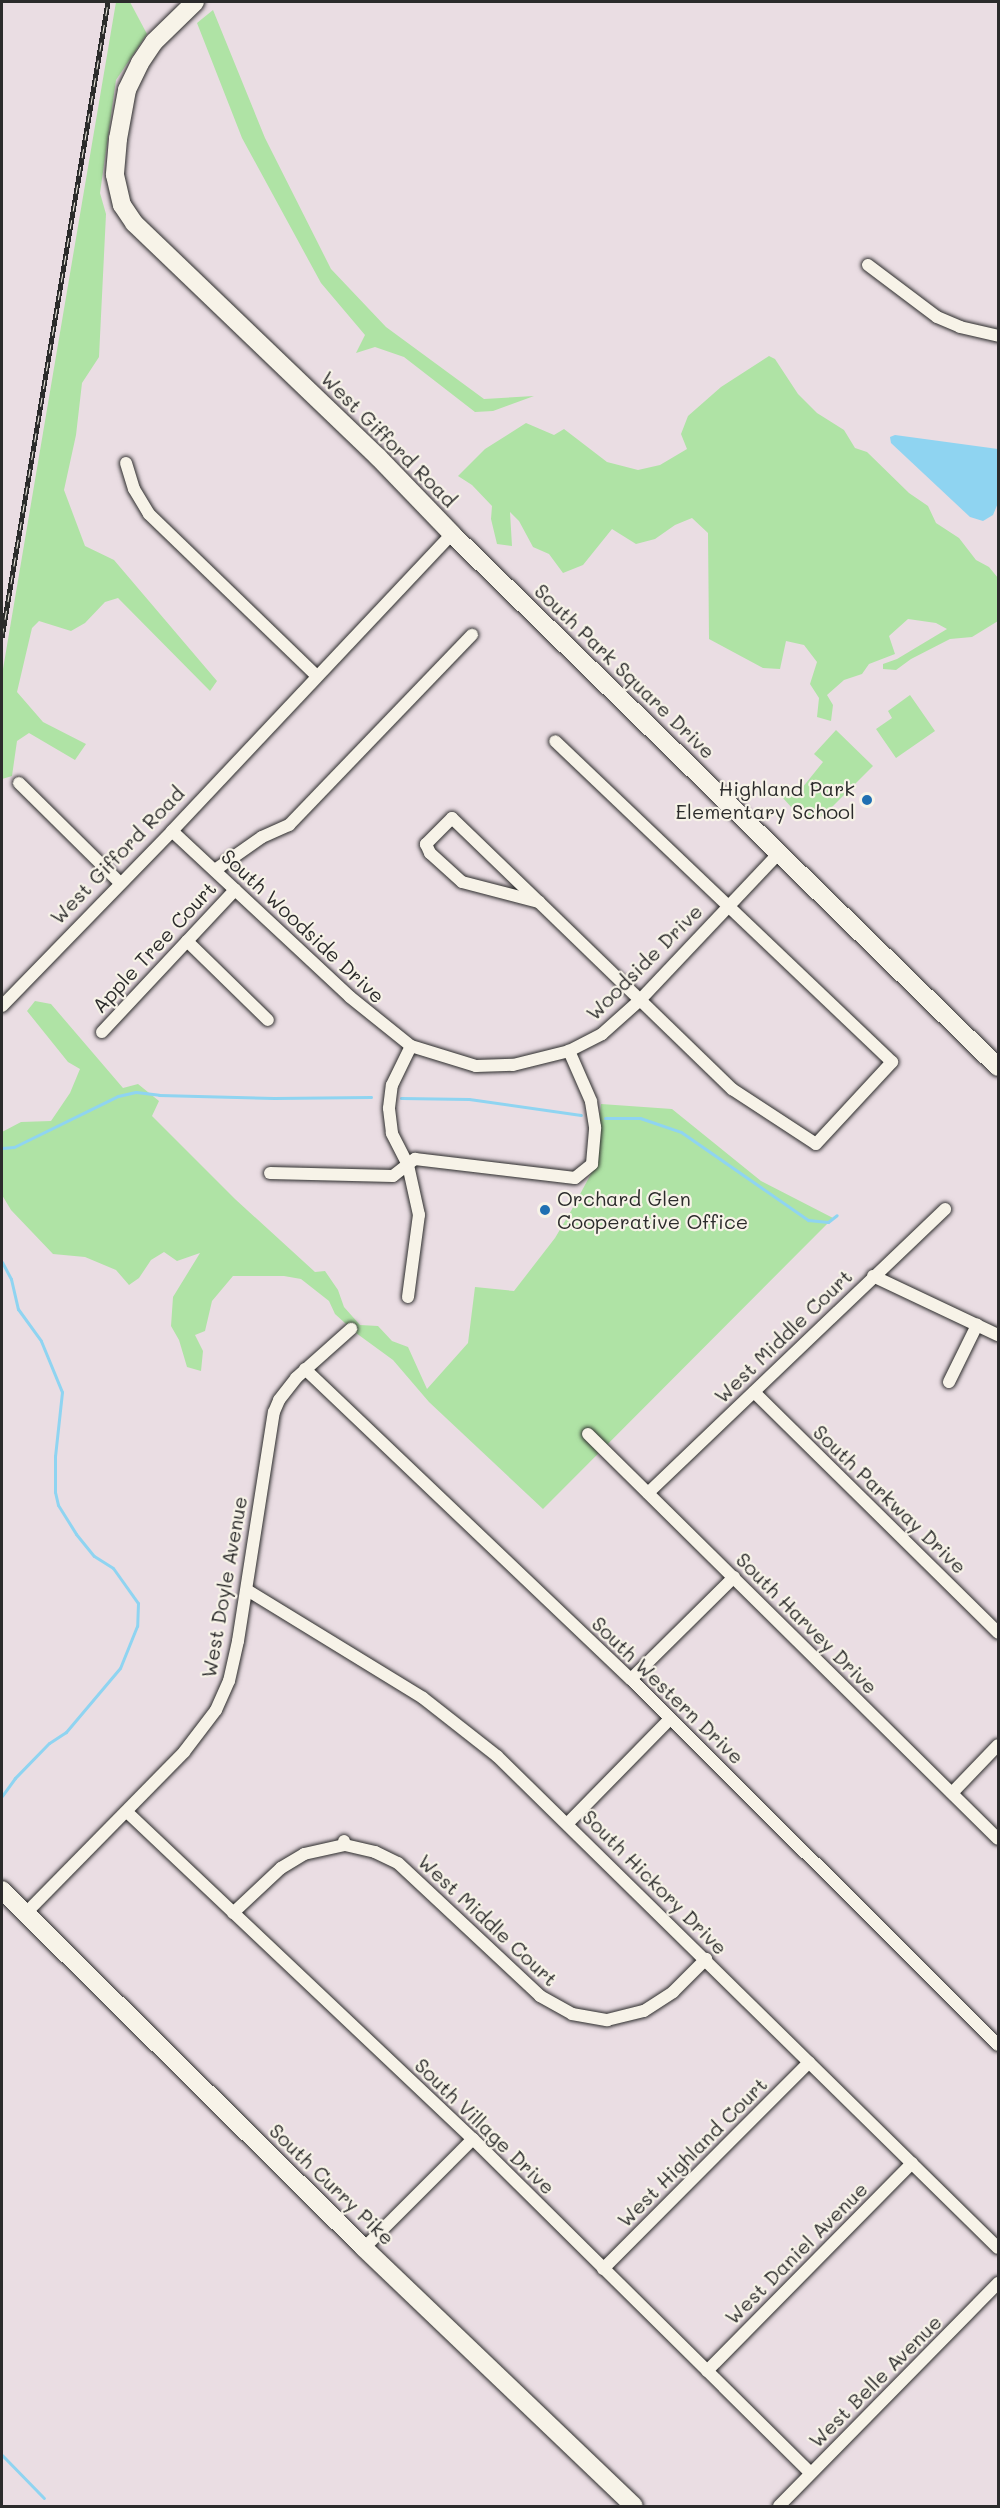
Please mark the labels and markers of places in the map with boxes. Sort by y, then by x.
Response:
place label: Highland Park Elementary School [676,777,855,824]
marker: Highland Park Elementary School [860,793,874,807]
place label: Orchard Glen Cooperative Office [557,1186,748,1233]
marker: Orchard Glen Cooperative Office [538,1203,552,1217]

